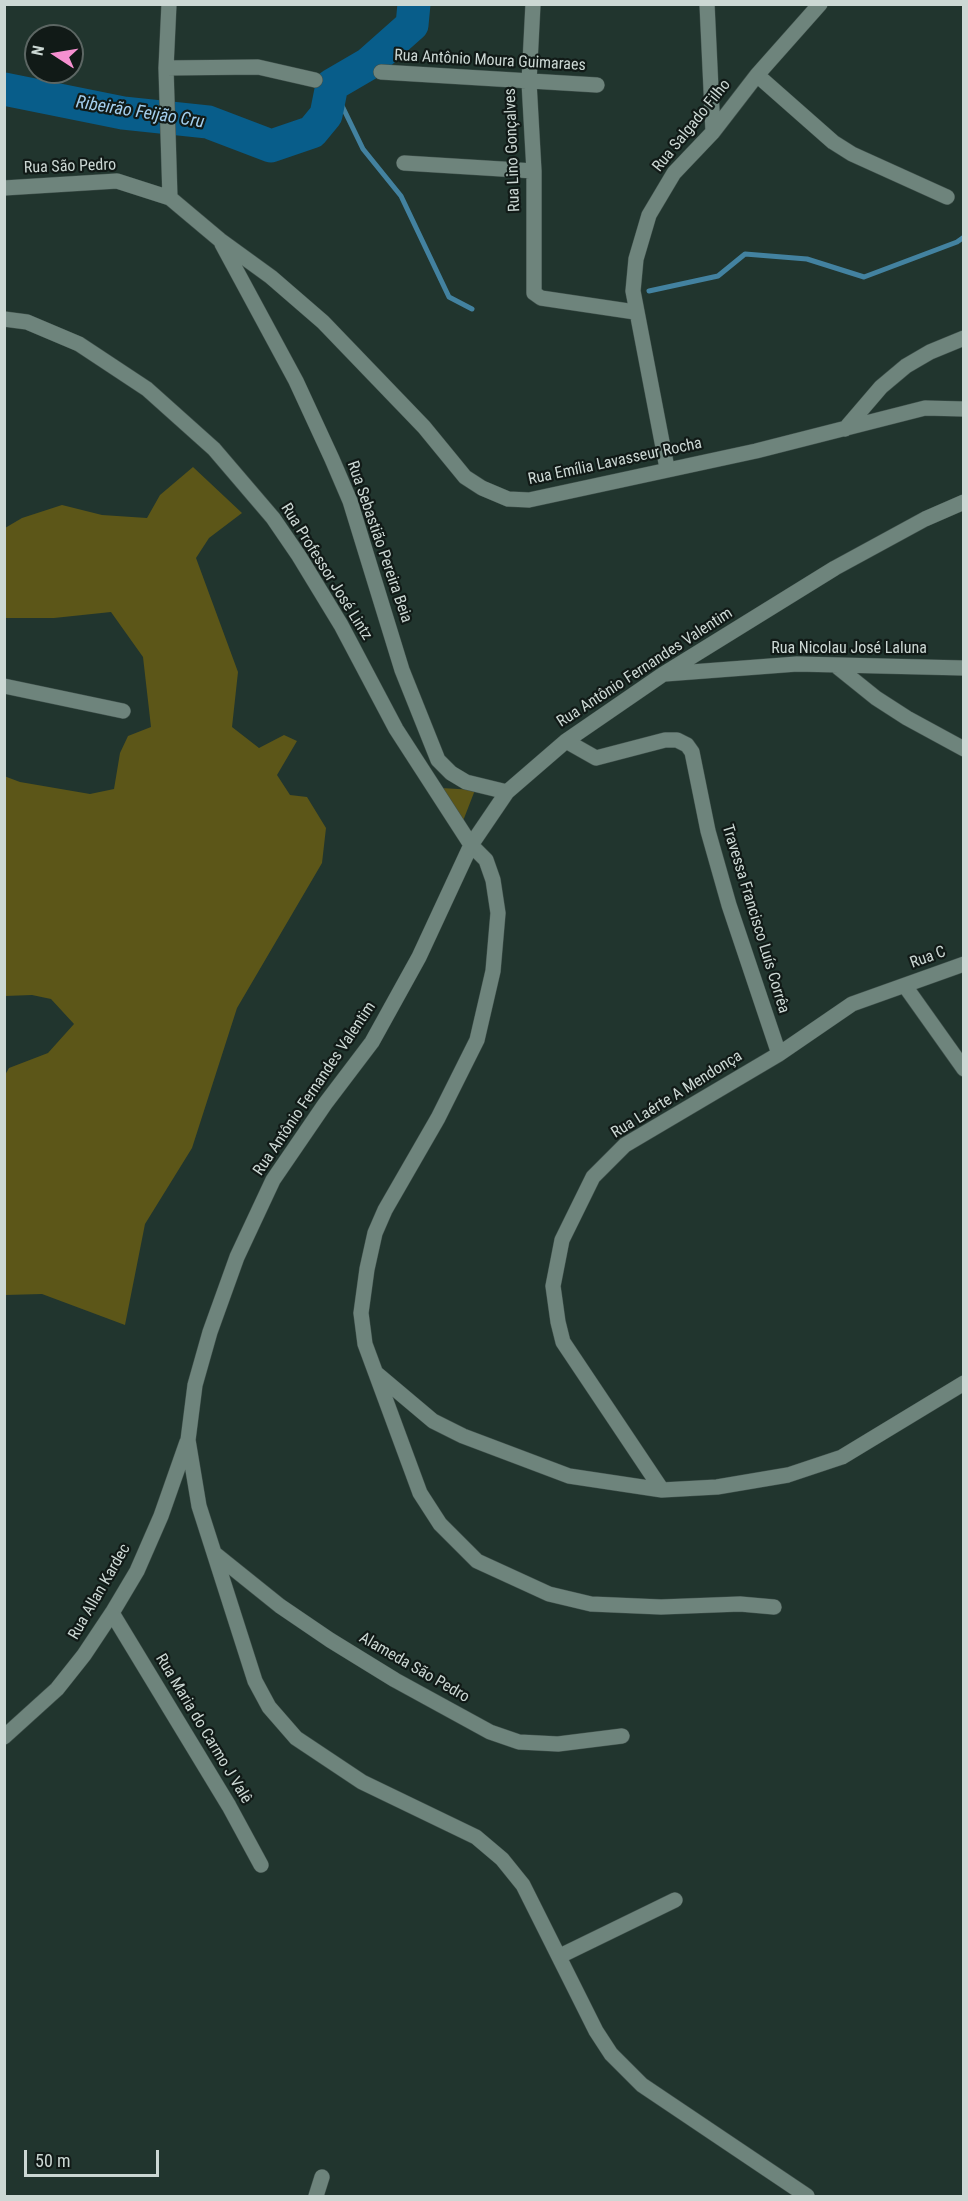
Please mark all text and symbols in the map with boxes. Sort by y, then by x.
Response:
north arrow [24,24,84,84]
text: N [28,44,48,57]
street label: Rua Antônio Moura Guimaraes [394,46,586,76]
street label: Rua Salgado Filho [649,76,735,176]
street label: Rua Lino Gonçalves [501,88,525,212]
water label: Ribeirão Feijão Cru [74,92,206,134]
street label: Rua São Pedro [24,156,116,178]
street label: Rua Emília Lavasseur Rocha [526,434,704,490]
street label: Rua Sebastião Pereira Beia [342,459,416,625]
street label: Rua Professor José Lintz [276,500,376,644]
street label: Rua Antônio Fernandes Valentim [554,604,736,732]
street label: Rua Nicolau José Laluna [771,639,927,659]
street label: Travessa Francisco Luís Corrêa [717,822,793,1016]
street label: Rua C [908,943,948,973]
street label: Rua Antônio Fernandes Valentim [250,998,380,1180]
street label: Rua Laérte A Mendonça [608,1047,746,1143]
street label: Rua Allan Kardec [65,1541,135,1643]
street label: Alameda São Pedro [356,1629,472,1707]
street label: Rua Maria do Carmo J Valê [151,1651,255,1807]
scale bar [27,2138,162,2176]
text: 50 m [35,2150,70,2171]

